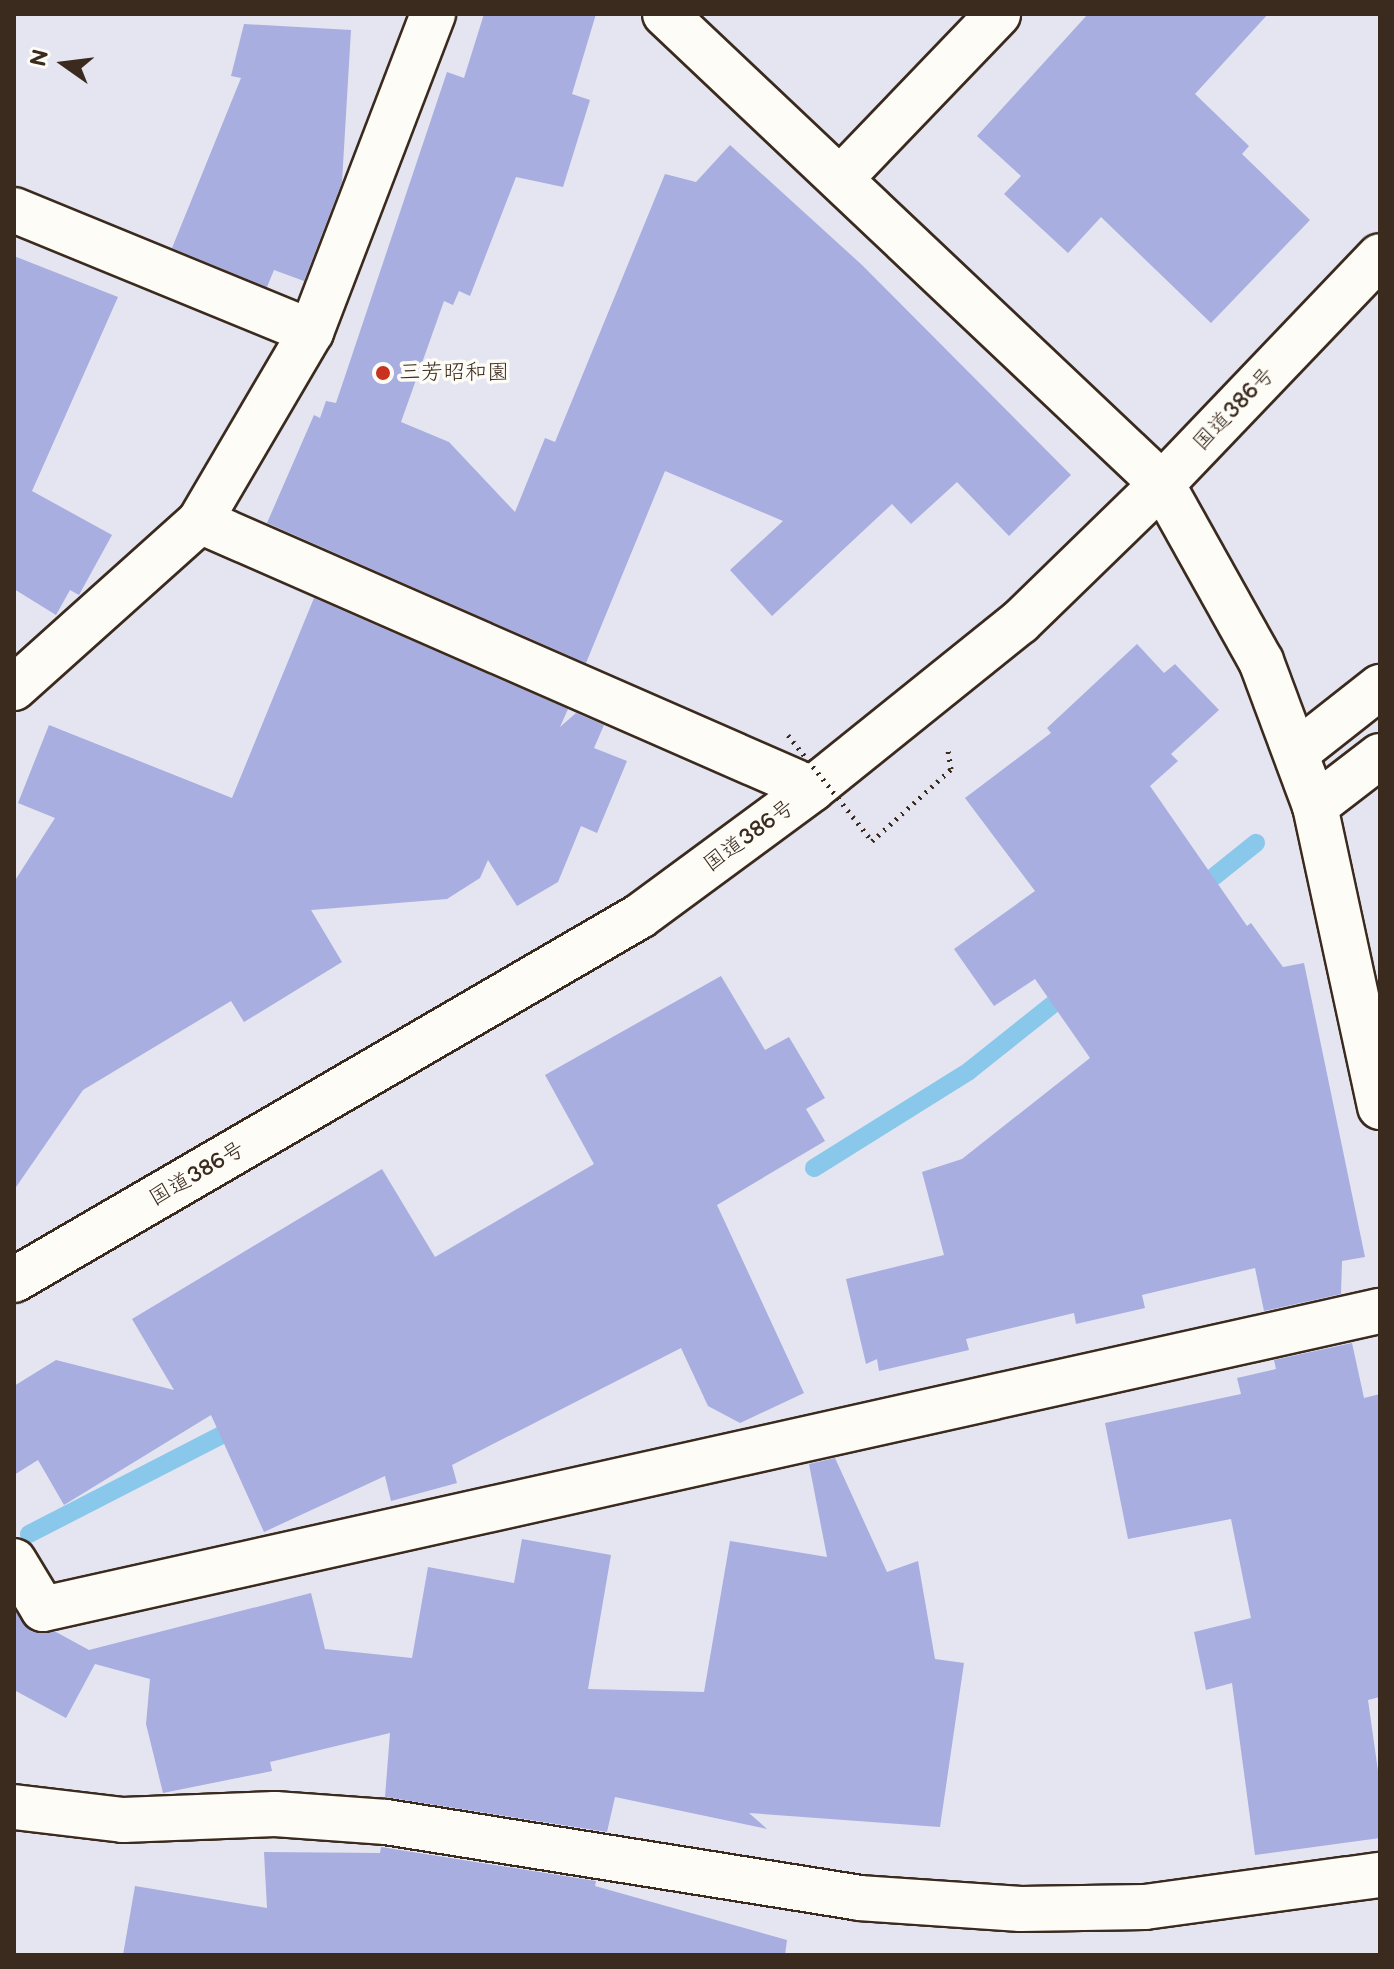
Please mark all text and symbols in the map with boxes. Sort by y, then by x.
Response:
north arrow [24,24,104,104]
text: N [25,47,55,69]
place label: 三芳昭和園 [399,360,509,386]
street label: 国道386号 [1188,362,1280,456]
marker: 三芳昭和園 [374,364,392,382]
street label: 国道386号 [698,794,800,878]
street label: 国道386号 [145,1136,249,1212]

